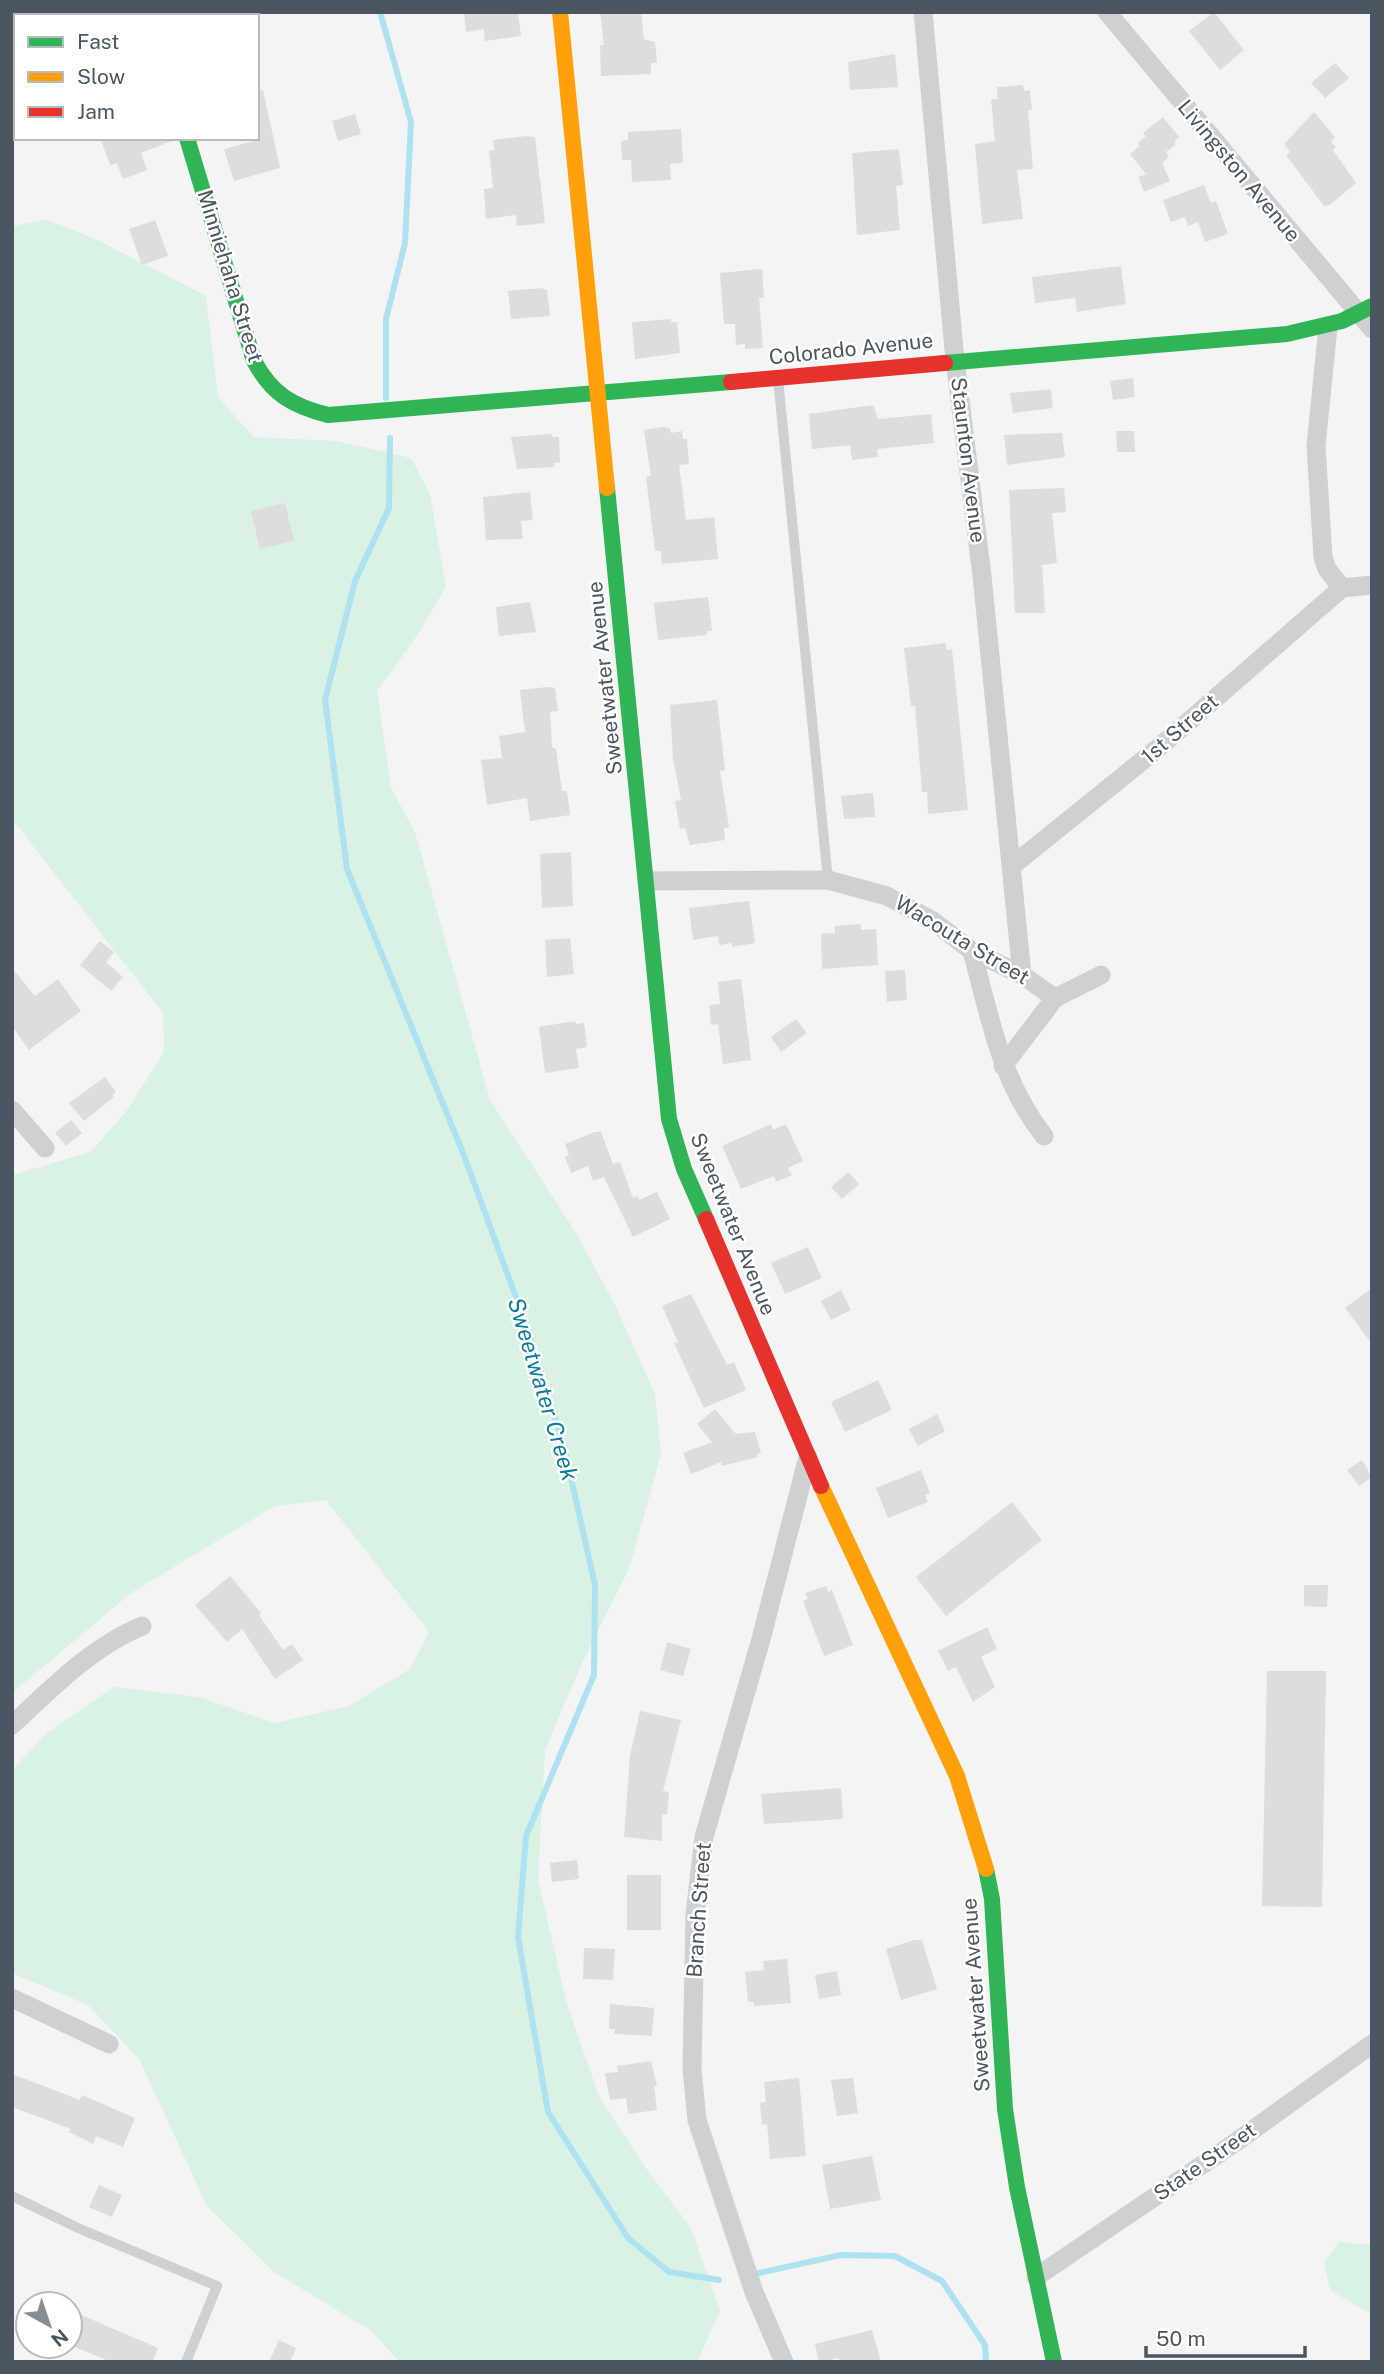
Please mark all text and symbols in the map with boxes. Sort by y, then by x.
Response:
legend [14,14,259,140]
text: Fast [77,29,119,54]
text: Slow [77,64,125,89]
street label: Livingston Avenue [1173,95,1306,247]
text: Jam [77,99,115,124]
street label: Minniehaha Street [192,187,269,365]
street label: Colorado Avenue [768,327,934,370]
street label: Staunton Avenue [946,376,991,544]
street label: Sweetwater Avenue [582,580,627,776]
street label: 1st Street [1136,689,1223,769]
street label: Wacouta Street [891,890,1034,989]
street label: Sweetwater Avenue [685,1129,781,1319]
water label: Sweetwater Creek [503,1294,584,1484]
street label: Branch Street [681,1842,716,1978]
street label: Sweetwater Avenue [956,1897,995,2093]
street label: State Street [1149,2117,1261,2206]
north arrow [14,2290,84,2360]
scale bar [1146,2314,1305,2358]
text: N [47,2325,73,2351]
text: 50 m [1156,2326,1206,2351]

